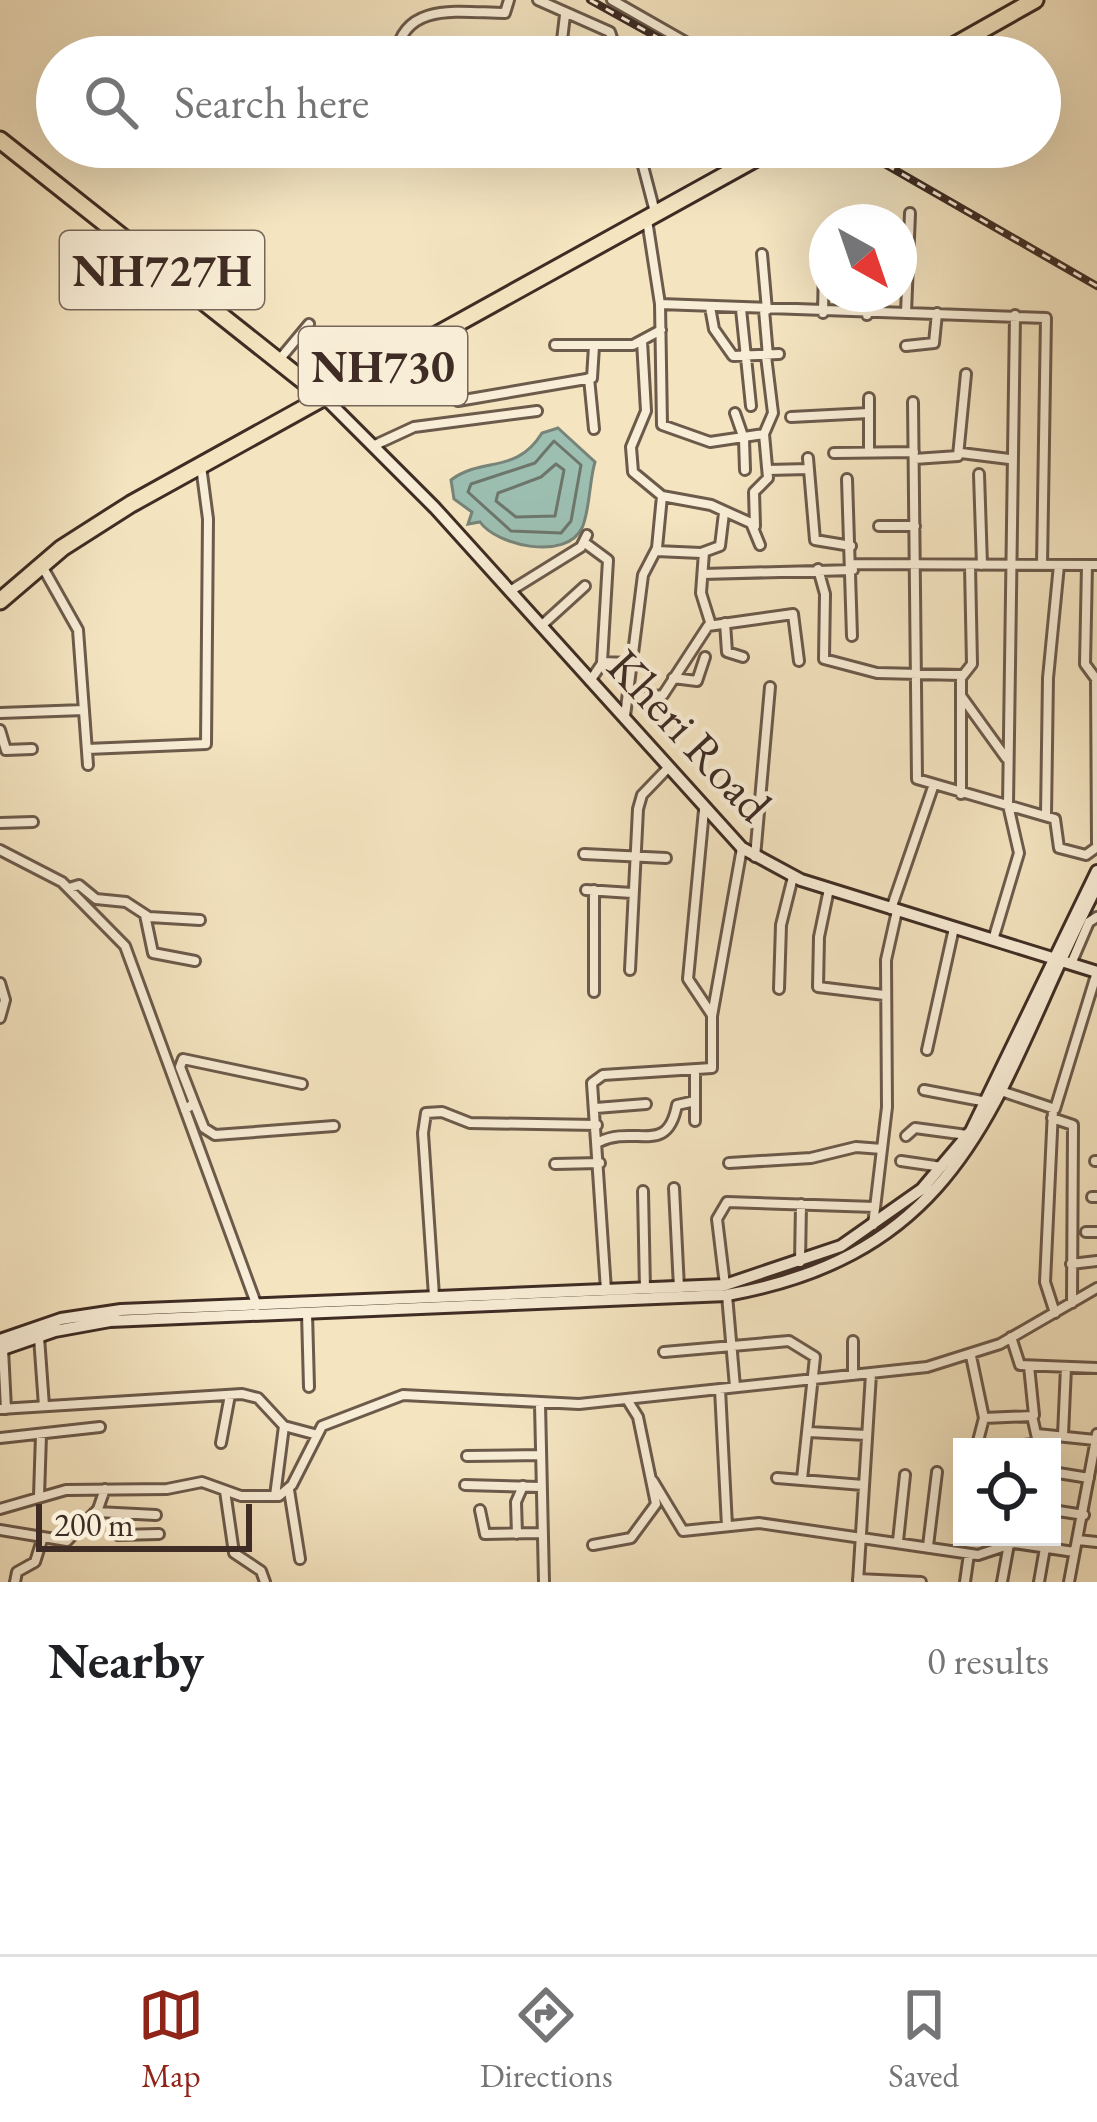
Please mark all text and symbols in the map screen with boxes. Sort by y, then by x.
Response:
search box [36,36,1061,168]
icon: search [78,69,144,135]
text: Search here [174,73,369,131]
north arrow [809,204,917,312]
road number: NH727H [60,231,264,309]
road number: NH730 [299,327,467,405]
street label: Kheri Road [594,636,786,835]
map controls [953,1438,1061,1546]
button: locate [953,1438,1061,1546]
scale bar [36,1498,252,1551]
text: 200 m [54,1503,134,1546]
text: Nearby [48,1627,204,1693]
text: 0 results [927,1635,1049,1686]
tab: Map [138,1982,204,2097]
tab: Directions [480,1982,613,2097]
tab: Saved [888,1982,959,2097]

